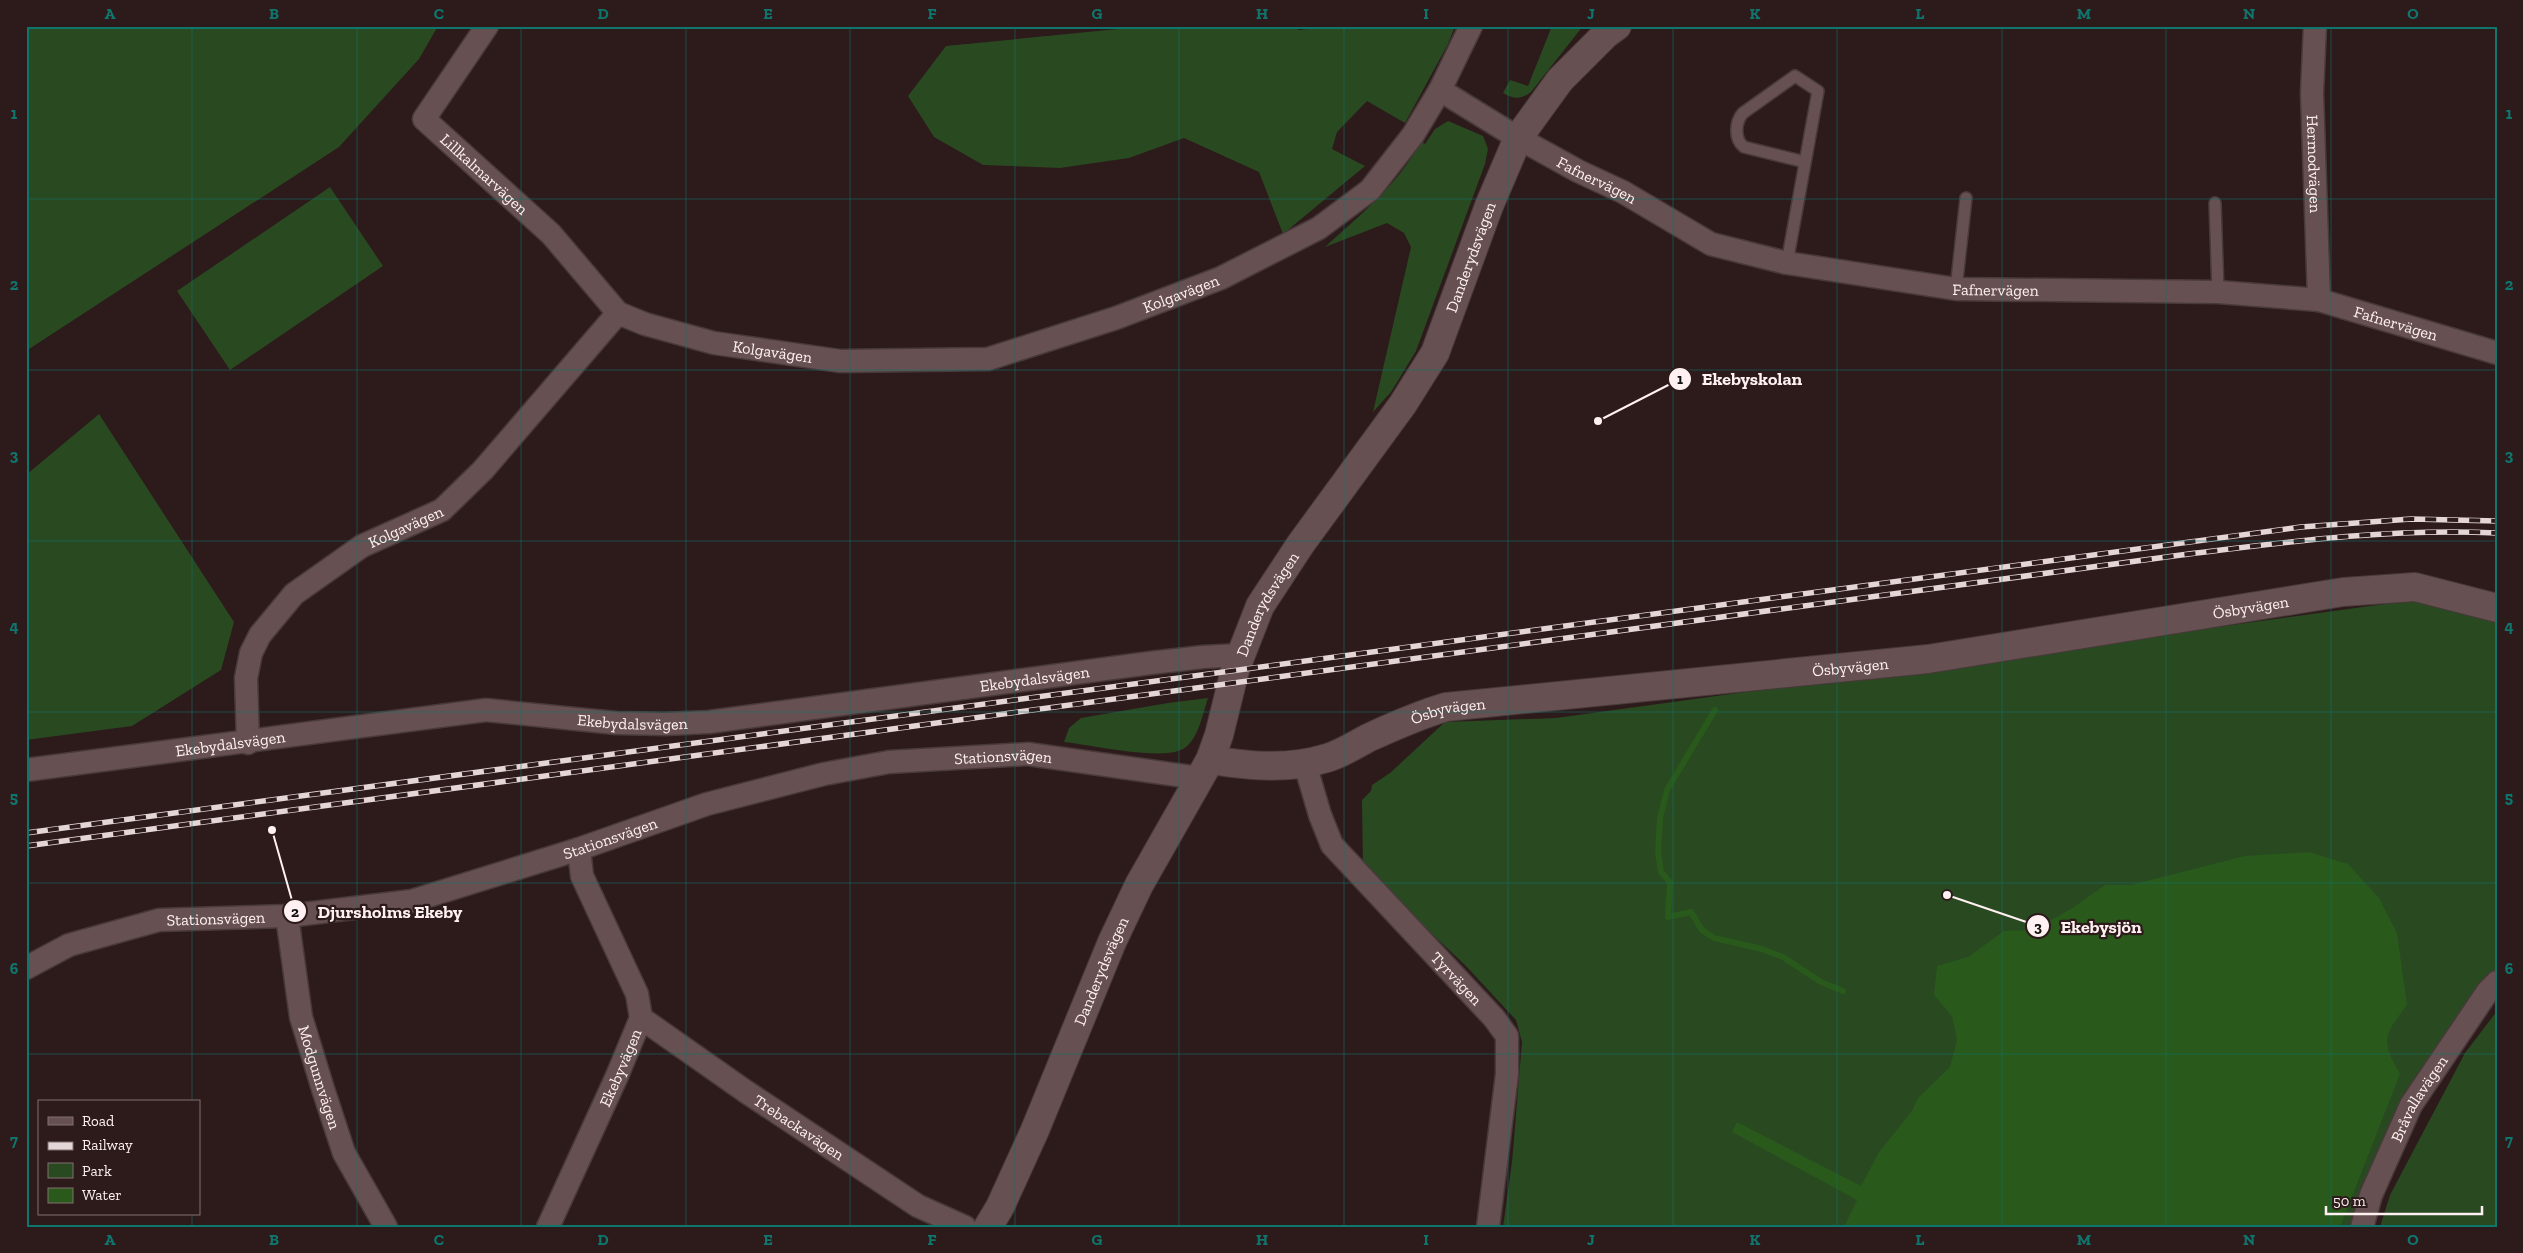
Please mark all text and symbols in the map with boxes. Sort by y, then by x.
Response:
text: A [105,4,116,23]
text: B [269,4,279,23]
text: C [434,4,444,23]
text: D [597,4,609,23]
text: E [763,4,773,23]
text: F [927,4,937,23]
text: G [1092,4,1103,23]
text: H [1256,4,1268,23]
text: I [1423,4,1429,23]
text: J [1587,4,1595,23]
text: K [1750,4,1761,23]
text: L [1916,4,1925,23]
text: M [2077,4,2091,23]
text: N [2243,4,2255,23]
text: O [2407,4,2419,23]
text: 1 [11,104,18,123]
text: 1 [2506,104,2513,123]
street label: Hermodvägen [2303,115,2325,214]
street label: Lillkalmarvägen [436,130,533,219]
street label: Fafnervägen [1554,152,1641,208]
street label: Danderydsvägen [1442,199,1500,315]
street label: Kolgavägen [1140,270,1223,317]
text: 2 [10,275,19,294]
text: 2 [2505,275,2514,294]
street label: Fafnervägen [1952,280,2040,300]
street label: Fafnervägen [2352,302,2441,345]
street label: Kolgavägen [731,337,814,367]
callout: Ekebyskolan [1667,362,1813,395]
text: Ekebyskolan [1702,368,1803,390]
text: 1 [1677,370,1683,388]
text: 3 [10,446,19,465]
text: 3 [2505,446,2514,465]
street label: Kolgavägen [365,501,447,552]
street label: Danderydsvägen [1232,548,1303,659]
street label: Ösbyvägen [2211,592,2291,623]
text: 4 [9,617,19,636]
text: 4 [2504,617,2514,636]
street label: Ösbyvägen [1811,654,1890,680]
street label: Ekebydalsvägen [979,662,1091,696]
street label: Ösbyvägen [1408,694,1487,729]
street label: Ekebydalsvägen [576,710,689,734]
street label: Ekebydalsvägen [174,727,287,760]
street label: Stationsvägen [954,745,1054,768]
text: 5 [10,788,18,807]
text: 5 [2505,788,2513,807]
street label: Stationsvägen [561,813,661,863]
callout: Djursholms Ekeby [283,895,473,928]
text: Djursholms Ekeby [318,901,463,923]
text: 2 [291,903,299,921]
street label: Stationsvägen [166,908,266,930]
callout: Ekebysjön [2025,910,2152,943]
street label: Danderydsvägen [1070,913,1133,1028]
text: Ekebysjön [2060,916,2142,938]
text: 3 [2034,918,2042,936]
street label: Tyrvägen [1427,948,1486,1010]
text: 6 [10,959,19,978]
text: 6 [2505,959,2514,978]
street label: Modgunnvägen [294,1023,345,1133]
street label: Ekebyvägen [595,1025,646,1110]
street label: Bråvallavägen [2387,1051,2452,1145]
street label: Trebackavägen [750,1090,848,1165]
legend [38,1100,200,1216]
text: Road [82,1112,115,1130]
text: 7 [10,1131,18,1150]
text: 7 [2505,1131,2513,1150]
text: Railway [82,1136,133,1154]
text: Park [82,1162,112,1180]
scale bar [2326,1183,2482,1215]
text: Water [82,1186,122,1204]
text: 50 m [2333,1192,2366,1210]
text: A [105,1230,116,1249]
text: B [269,1230,279,1249]
text: C [434,1230,444,1249]
text: D [597,1230,609,1249]
text: E [763,1230,773,1249]
text: F [927,1230,937,1249]
text: G [1092,1230,1103,1249]
text: H [1256,1230,1268,1249]
text: I [1423,1230,1429,1249]
text: J [1587,1230,1595,1249]
text: K [1750,1230,1761,1249]
text: L [1916,1230,1925,1249]
text: M [2077,1230,2091,1249]
text: N [2243,1230,2255,1249]
text: O [2407,1230,2419,1249]

